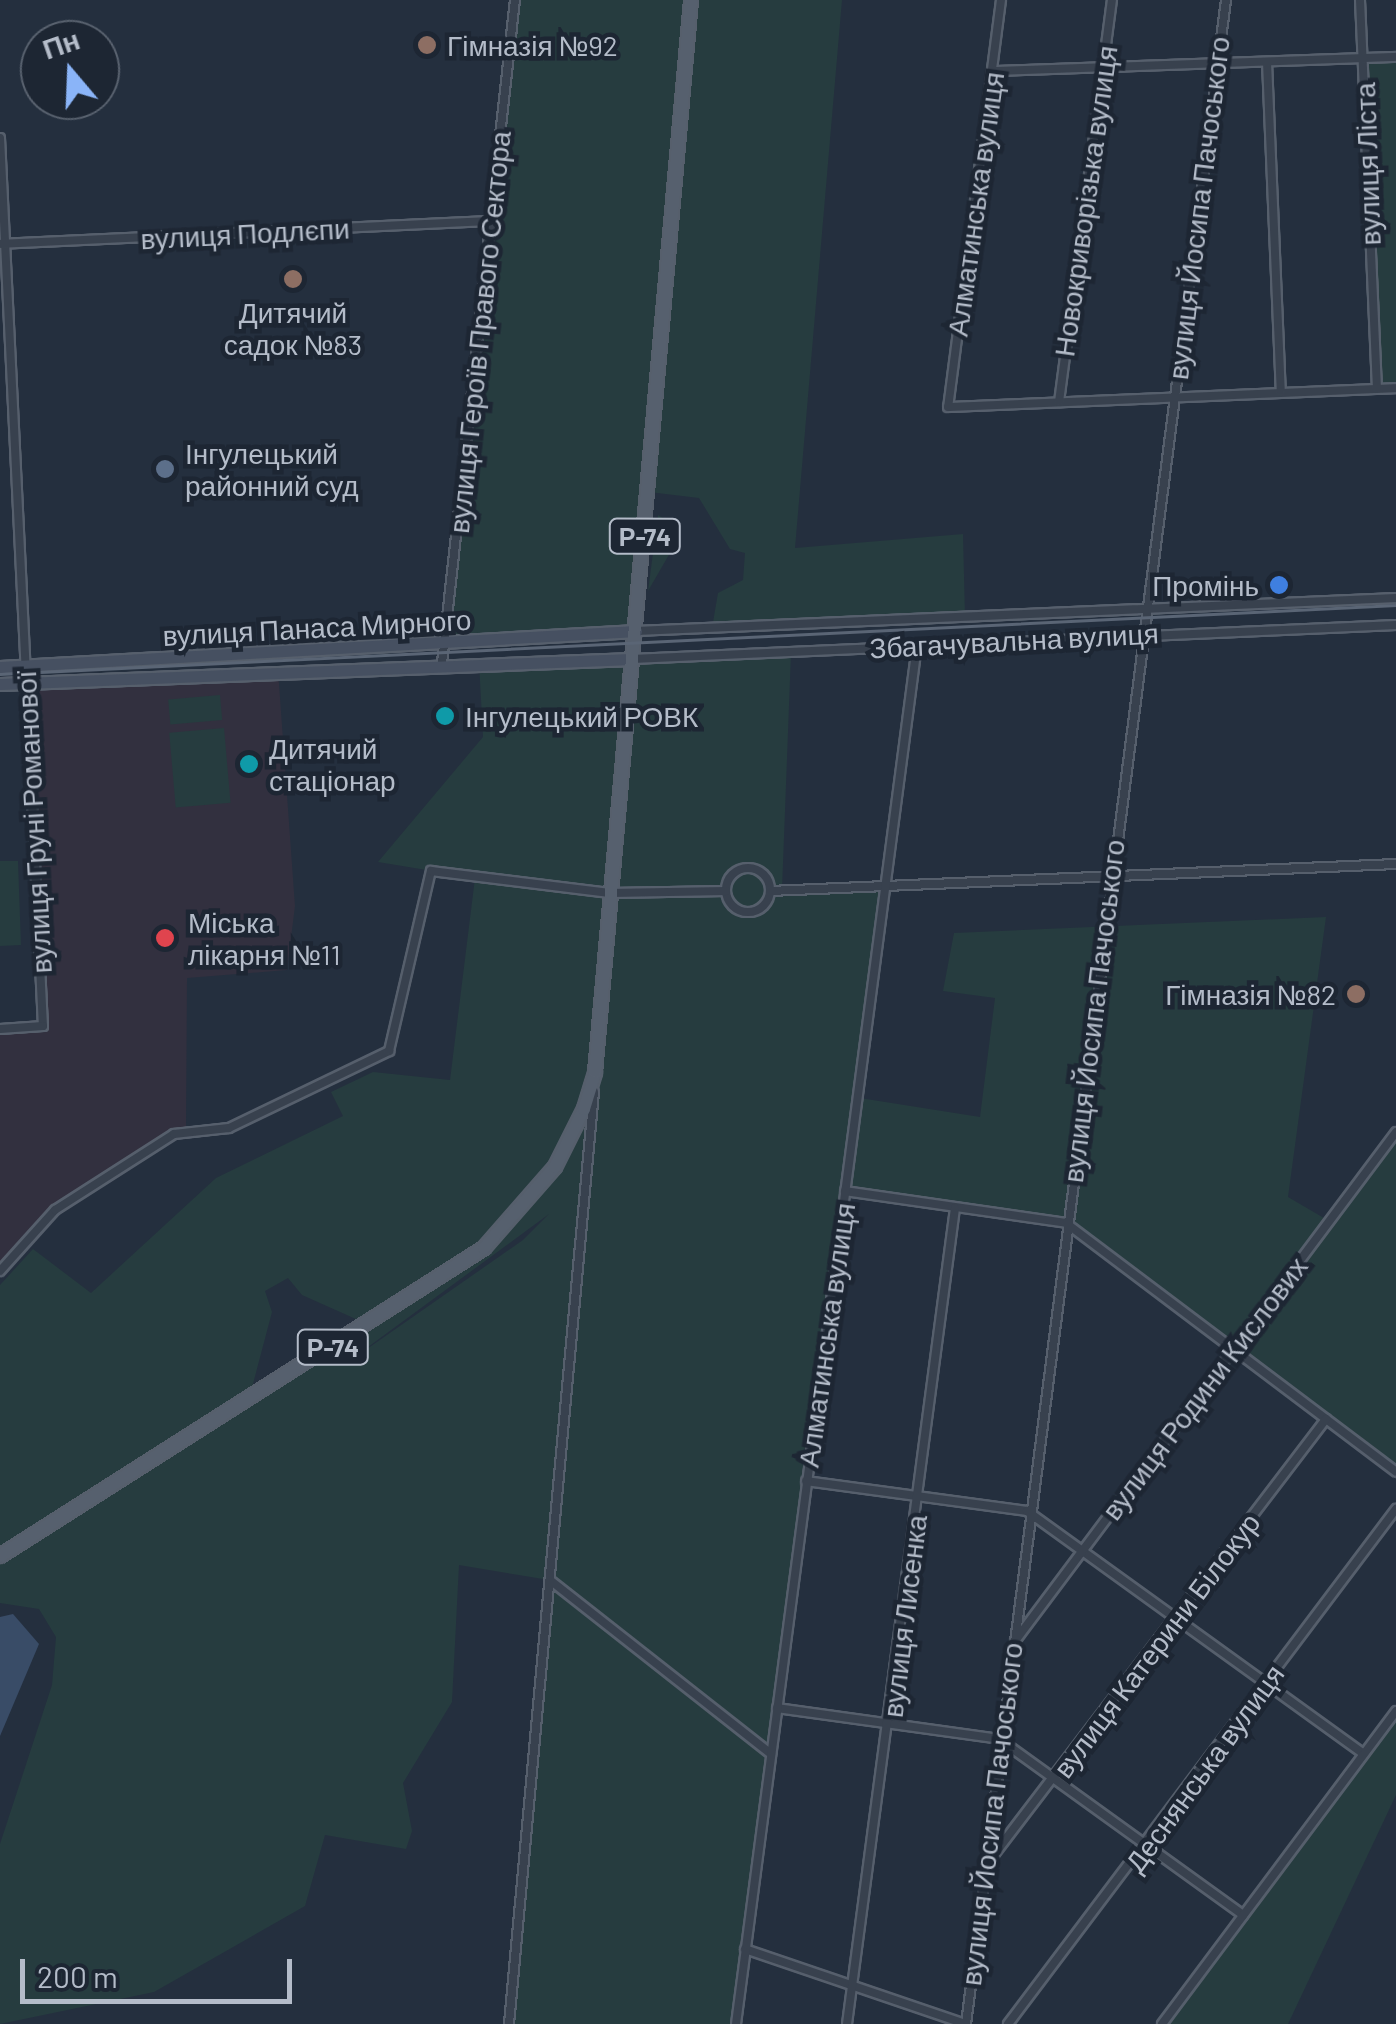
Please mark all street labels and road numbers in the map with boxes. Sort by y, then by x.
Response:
street label: вулиця Йосипа Пачоського [1160,35,1236,381]
street label: Новокриворізька вулиця [1047,43,1123,359]
street label: Алматинська вулиця [940,70,1010,338]
street label: вулиця Ліста [1347,82,1387,246]
street label: вулиця Героїв Правого Сектора [441,129,517,535]
street label: вулиця Подлєпи [140,211,350,255]
road number: Р-74 [608,516,682,556]
street label: вулиця Панаса Мирного [162,602,472,652]
street label: Збагачувальна вулиця [869,616,1159,664]
street label: вулиця Груні Романової [8,670,58,974]
street label: вулиця Йосипа Пачоського [1055,838,1131,1184]
street label: Алматинська вулиця [791,1201,861,1469]
street label: вулиця Родини Кислових [1094,1250,1314,1526]
road number: Р-74 [296,1327,370,1367]
street label: вулиця Катерини Білокур [1046,1506,1266,1784]
street label: вулиця Лисенка [875,1513,933,1719]
street label: вулиця Йосипа Пачоського [953,1641,1029,1987]
street label: Деснянська вулиця [1118,1658,1290,1878]

